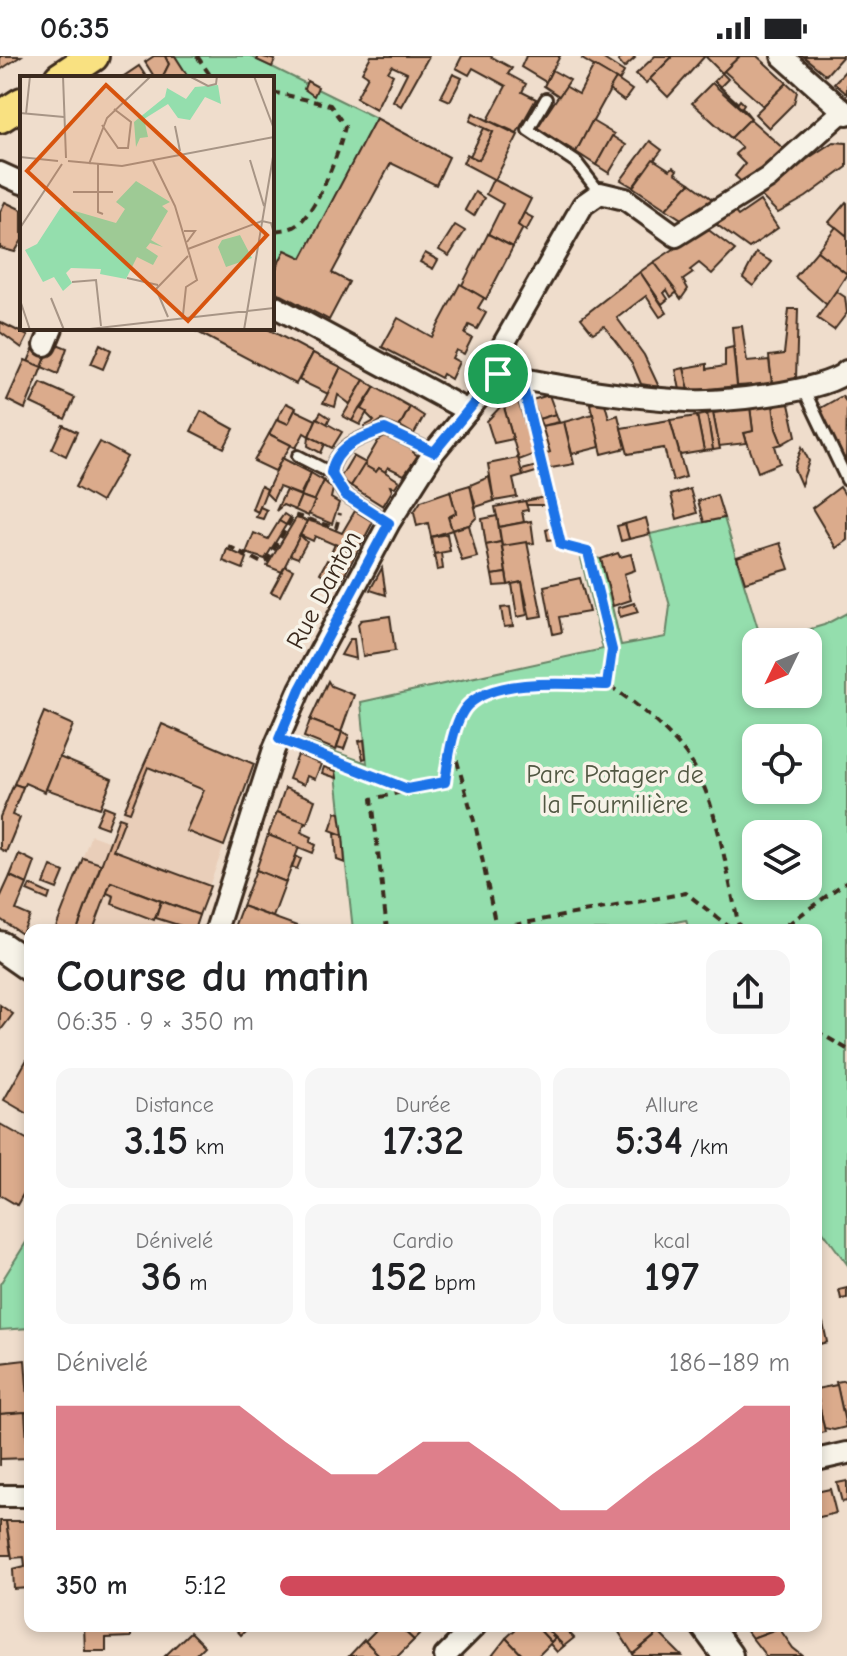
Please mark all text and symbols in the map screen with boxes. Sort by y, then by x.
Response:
text: 06:35 [40,11,110,46]
inset map [20,76,274,330]
pin [464,340,532,408]
icon: arrive [476,352,520,396]
street label: Rue Danton [280,526,368,654]
north arrow [742,628,822,708]
map controls [742,628,822,900]
button: locate [742,724,822,804]
park label: Parc Potager de la Fournilière [526,760,704,820]
button: layers [742,820,822,900]
button: share [706,950,790,1034]
text: Course du matin [56,951,370,1002]
text: 06:35 · 9 × 350 m [56,1007,254,1037]
text: Distance [135,1092,214,1118]
text: Durée [395,1092,451,1118]
text: Allure [645,1092,698,1118]
text: 3.15 [124,1118,188,1164]
text: 17:32 [382,1118,464,1164]
text: 5:34 [615,1118,683,1164]
text: km [188,1134,224,1160]
text: /km [683,1134,729,1160]
text: Dénivelé [136,1228,213,1254]
text: Cardio [392,1228,454,1254]
text: kcal [653,1228,690,1254]
text: 36 [141,1254,182,1300]
text: 152 [370,1254,427,1300]
text: 197 [644,1254,699,1300]
text: m [182,1270,207,1296]
text: bpm [427,1270,476,1296]
text: Dénivelé [56,1348,148,1378]
text: 186–189 m [669,1348,790,1378]
text: 350 m [56,1571,127,1601]
text: 5:12 [184,1571,227,1601]

